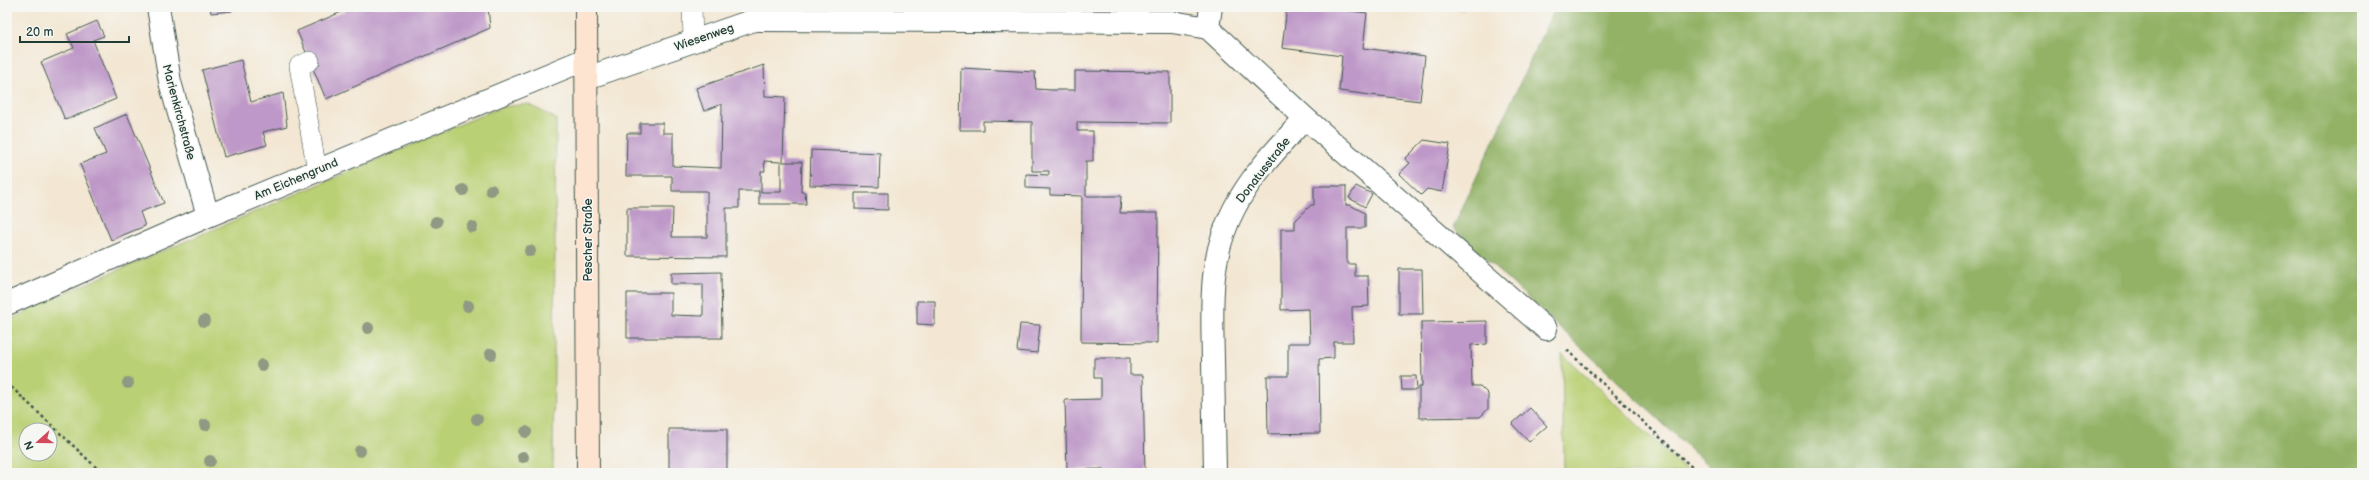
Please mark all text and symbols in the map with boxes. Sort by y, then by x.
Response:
scale bar [20,18,129,44]
street label: Wiesenweg [672,20,736,55]
text: 20 m [26,25,53,40]
street label: Marienkirchstraße [159,63,198,162]
street label: Donatusstraße [1233,134,1294,206]
street label: Am Eichengrund [252,155,341,204]
street label: Pescher Straße [581,198,596,282]
north arrow [18,422,58,462]
text: N [22,439,37,452]

